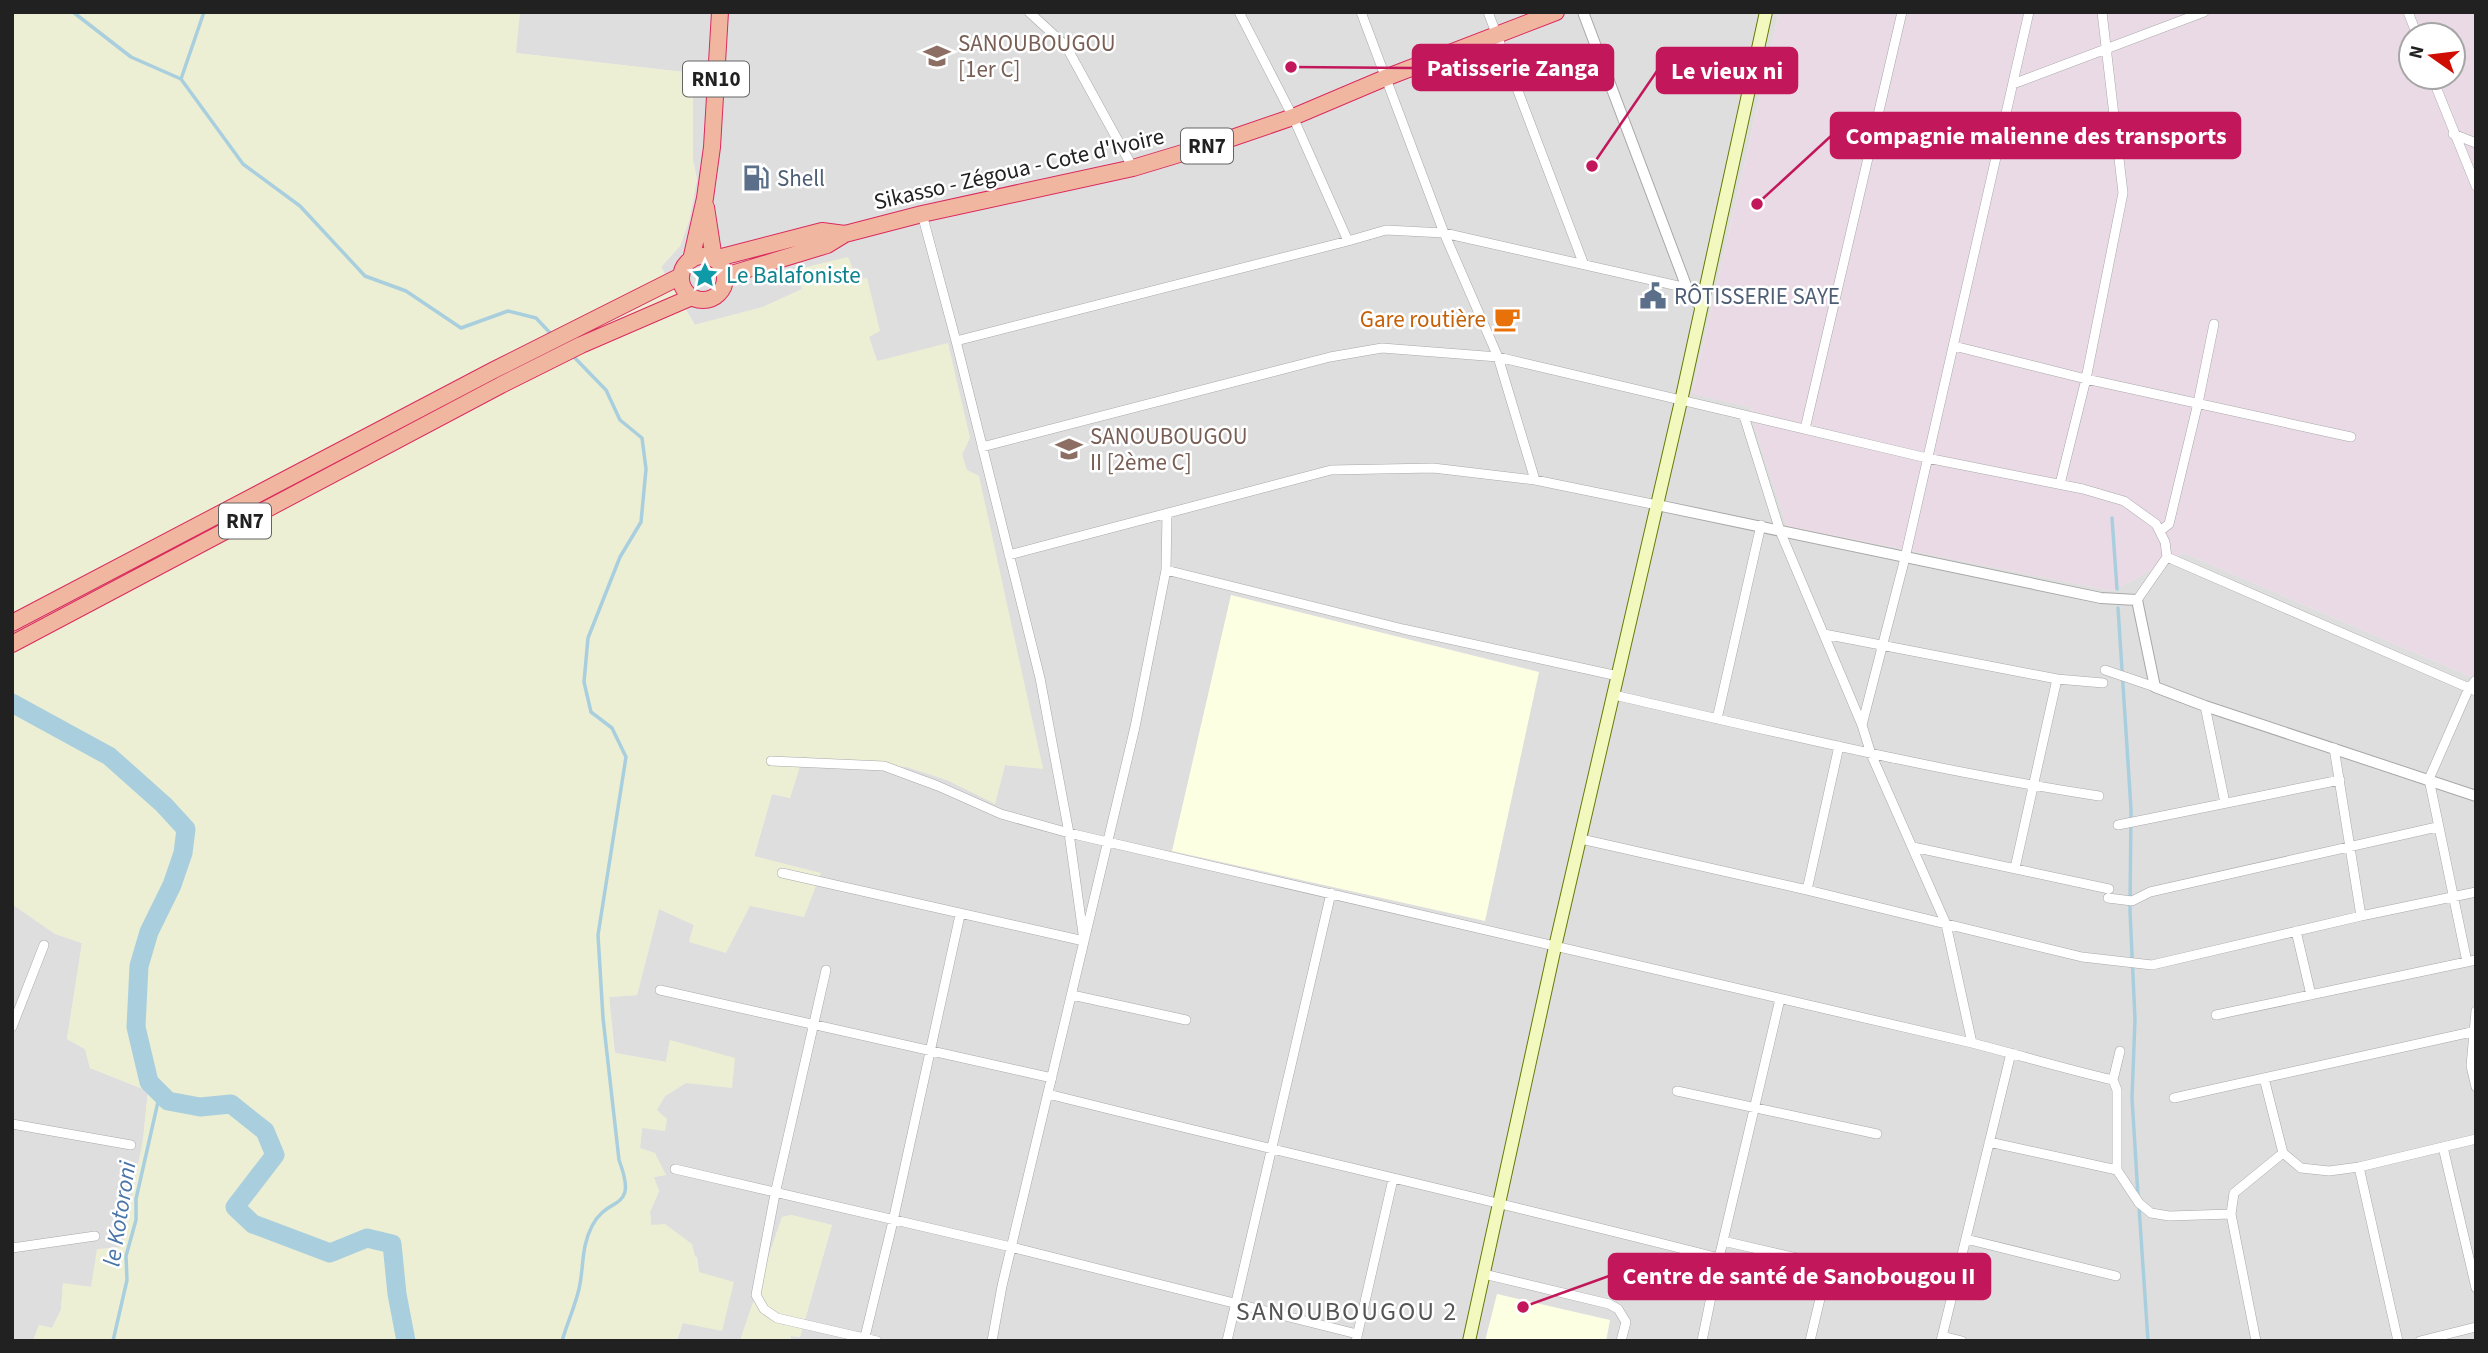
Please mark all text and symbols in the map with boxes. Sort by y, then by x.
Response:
north arrow [2397,21,2467,91]
place label: SANOUBOUGOU [1er C] [958,27,1116,86]
school or university icon: SANOUBOUGOU [1er C] [922,41,952,71]
text: N [2402,43,2432,62]
callout: Patisserie Zanga [1413,45,1613,90]
callout: Le vieux ni [1657,48,1797,93]
text: Patisserie Zanga [1427,51,1599,86]
text: Le vieux ni [1671,54,1783,89]
road number: RN10 [683,62,749,96]
callout: Compagnie malienne des transports [1831,113,2240,158]
street label: Sikasso - Zégoua - Cote d'Ivoire [870,119,1168,219]
text: Compagnie malienne des transports [1845,119,2227,154]
road number: RN7 [1181,128,1233,164]
place label: Shell [777,162,825,195]
fuel station icon: Shell [741,163,771,193]
place label: Le Balafoniste [726,259,861,292]
place icon: Le Balafoniste [690,260,720,290]
place label: RÔTISSERIE SAYE [1674,280,1840,313]
public building icon: RÔTISSERIE SAYE [1638,281,1668,311]
place label: Gare routière [1360,303,1486,336]
cafe icon: Gare routière [1492,304,1522,334]
place label: SANOUBOUGOU II [2ème C] [1090,420,1248,479]
school or university icon: SANOUBOUGOU II [2ème C] [1054,434,1084,464]
road number: RN7 [219,504,271,538]
water label: le Kotoroni [94,1159,146,1269]
callout: Centre de santé de Sanobougou II [1609,1254,1990,1299]
text: Centre de santé de Sanobougou II [1622,1259,1976,1294]
district label: SANOUBOUGOU 2 [1236,1293,1458,1330]

